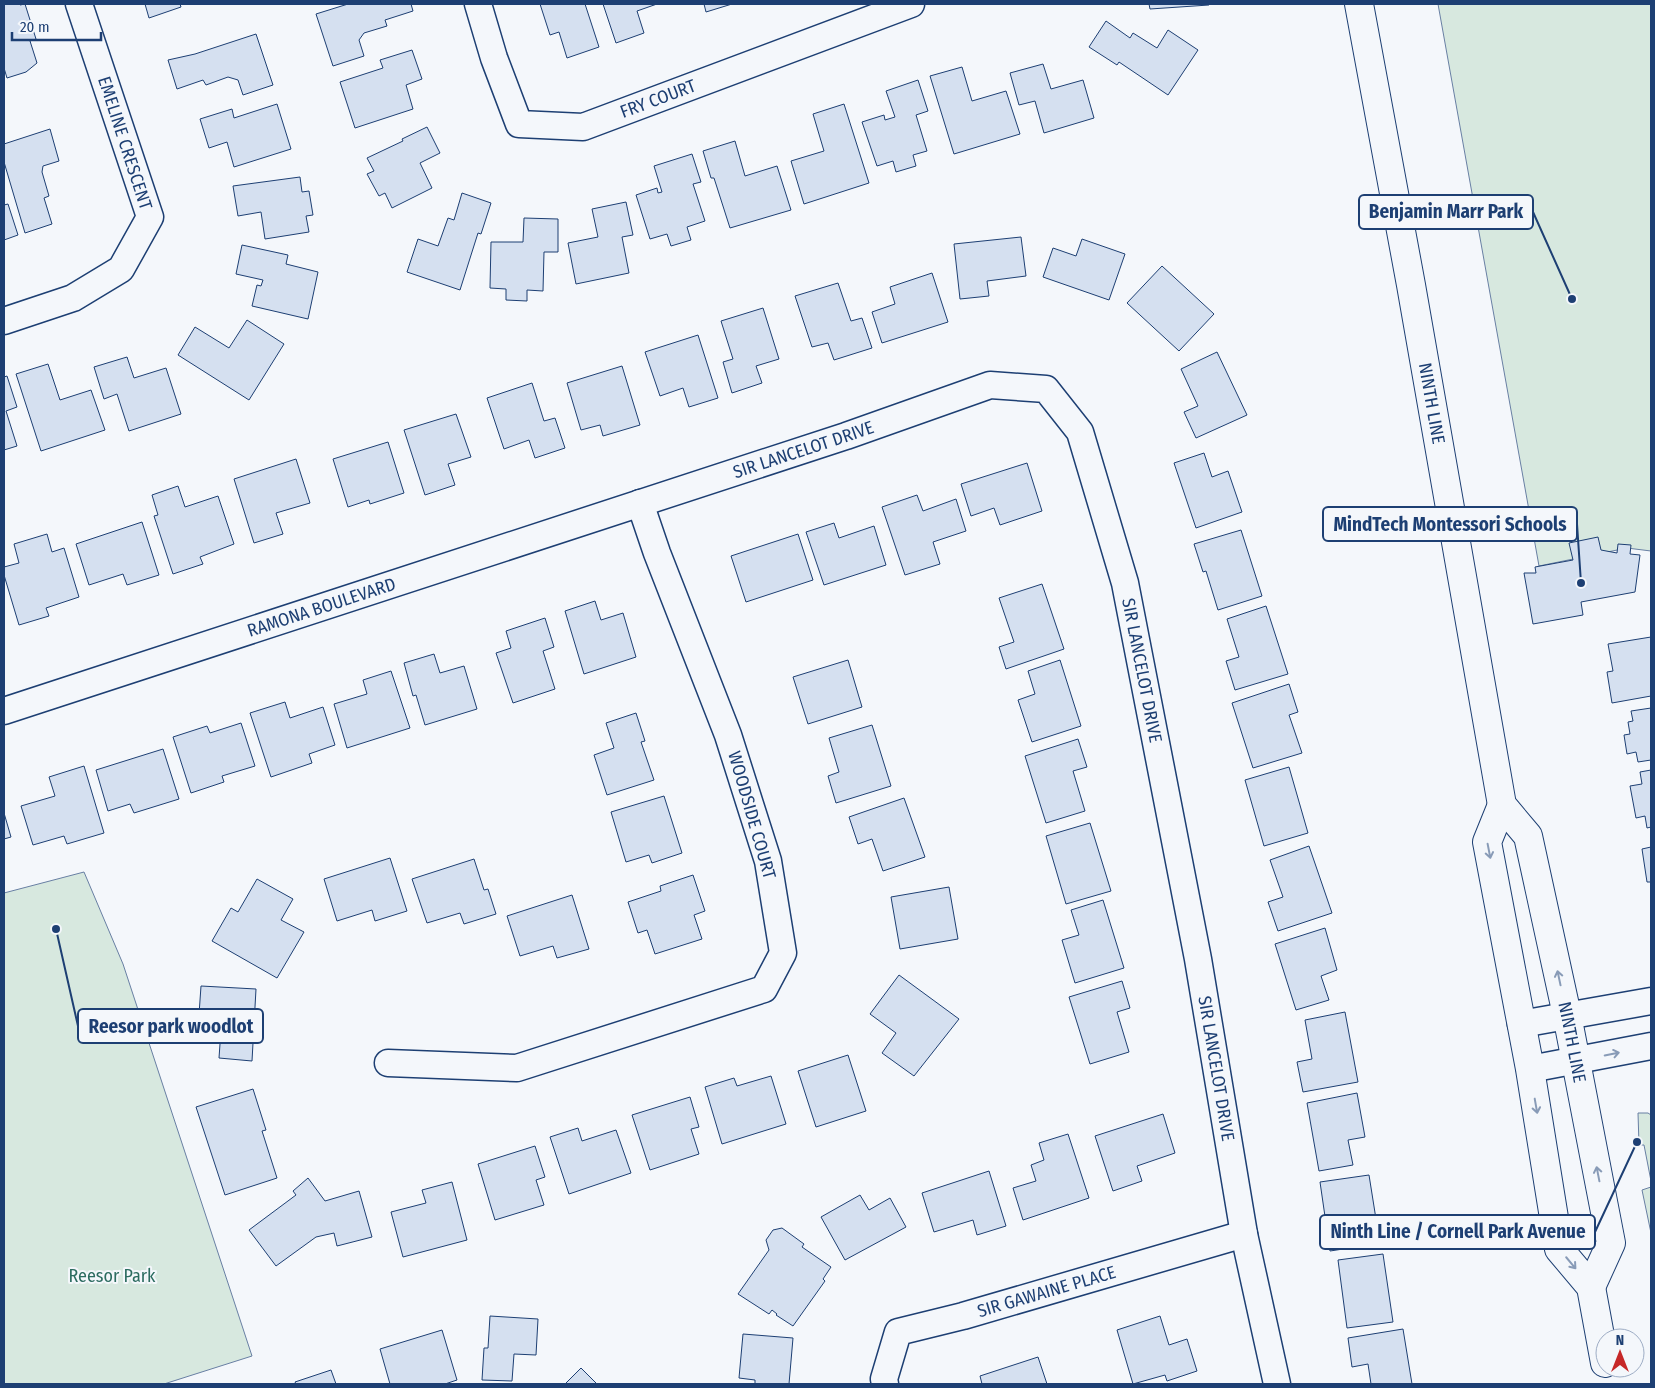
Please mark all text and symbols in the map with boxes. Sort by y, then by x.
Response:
scale bar [12,10,101,42]
text: 20 m [20,18,50,36]
street label: EMELINE CRESCENT [93,74,157,213]
street label: FRY COURT [617,75,699,123]
callout: Benjamin Marr Park [1359,195,1533,229]
text: Benjamin Marr Park [1369,200,1524,223]
street label: NINTH LINE [1414,361,1450,446]
street label: SIR LANCELOT DRIVE [730,416,877,483]
callout: MindTech Montessori Schools [1323,507,1577,541]
text: MindTech Montessori Schools [1333,513,1567,536]
street label: RAMONA BOULEVARD [245,573,398,642]
street label: SIR LANCELOT DRIVE [1117,596,1167,744]
street label: WOODSIDE COURT [723,749,781,882]
one-way arrow [1485,842,1494,858]
one-way arrow [1554,971,1563,987]
street label: SIR LANCELOT DRIVE [1193,994,1239,1143]
street label: NINTH LINE [1553,1000,1591,1085]
callout: Reesor park woodlot [78,1009,263,1043]
text: Reesor park woodlot [89,1015,254,1038]
one-way arrow [1604,1048,1620,1058]
one-way arrow [1531,1098,1541,1114]
one-way arrow [1592,1166,1602,1182]
callout: Ninth Line / Cornell Park Avenue [1320,1215,1595,1249]
text: Ninth Line / Cornell Park Avenue [1330,1220,1586,1243]
one-way arrow [1565,1256,1576,1269]
street label: SIR GAWAINE PLACE [975,1261,1118,1322]
park label: Reesor Park [69,1265,156,1287]
north arrow [1595,1328,1645,1378]
text: N [1616,1332,1624,1349]

